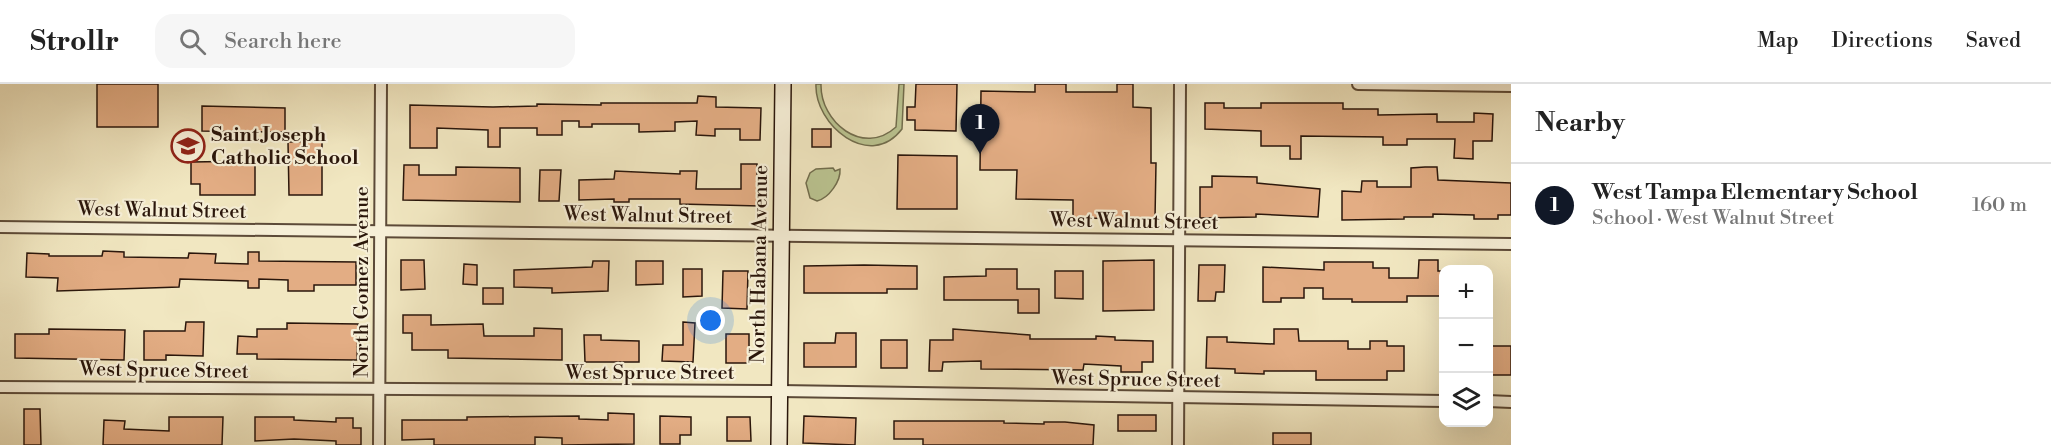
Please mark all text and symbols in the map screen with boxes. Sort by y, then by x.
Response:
search box [155,14,575,68]
text: Strollr [30,24,119,59]
icon: search [176,25,209,58]
text: Search here [224,28,342,55]
text: Map [1757,28,1799,54]
text: Directions [1832,28,1933,54]
text: Saved [1966,28,2021,54]
pin: 1 [960,104,1000,154]
text: Nearby [1535,107,1625,139]
place label: Saint Joseph Catholic School [211,123,359,171]
school or university icon: Saint Joseph Catholic School [170,128,206,164]
street label: North Habana Avenue [746,165,774,363]
text: West Tampa Elementary School [1592,179,1918,206]
street label: North Gomez Avenue [350,186,375,378]
text: 1 [1550,193,1559,218]
text: 160 m [1972,193,2027,218]
street label: West Walnut Street [76,197,247,225]
street label: West Walnut Street [562,202,733,230]
text: School · West Walnut Street [1592,206,1834,231]
street label: West Walnut Street [1048,208,1219,236]
map controls [1439,265,1493,427]
button: + [1439,265,1493,319]
your location [696,306,725,335]
button: − [1439,319,1493,373]
street label: West Spruce Street [78,357,249,385]
street label: West Spruce Street [564,361,735,386]
street label: West Spruce Street [1050,366,1221,394]
button: layers [1439,373,1493,427]

